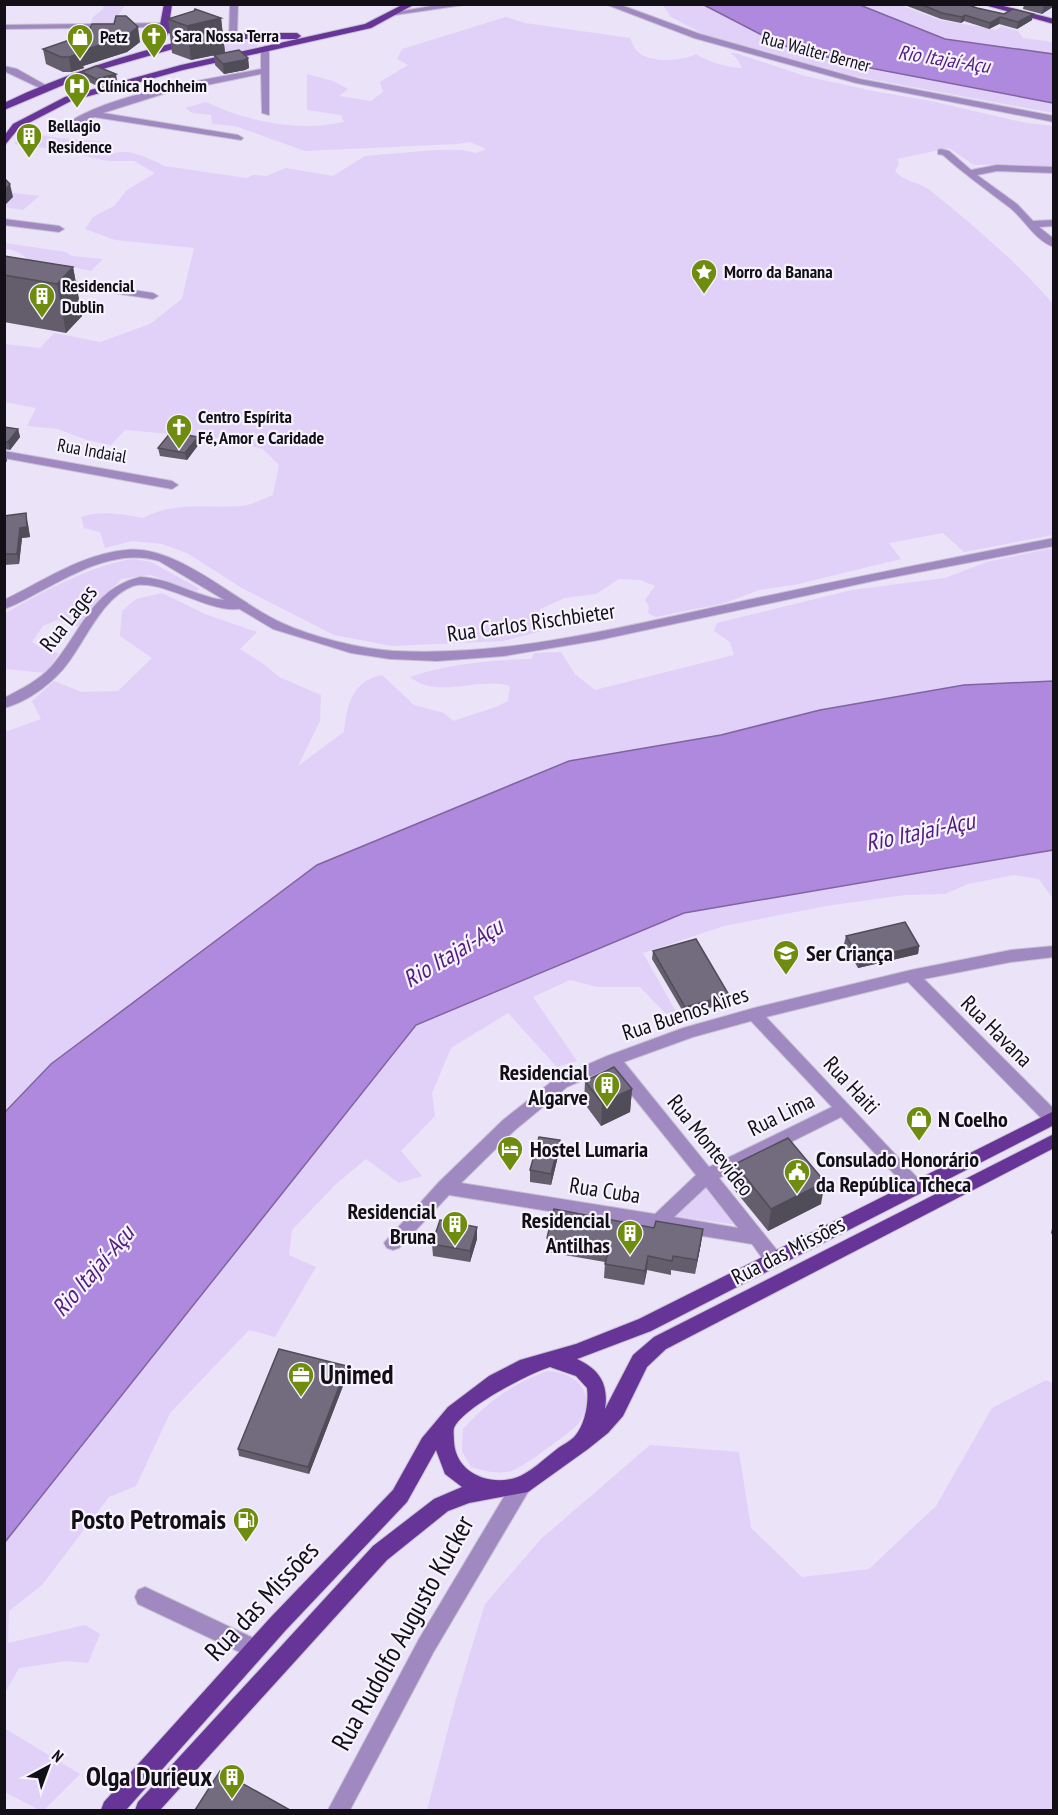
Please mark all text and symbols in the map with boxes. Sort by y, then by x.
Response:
church icon: Sara Nossa Terra [139,21,169,59]
shop icon: Petz [65,22,95,60]
place label: Sara Nossa Terra [174,24,279,47]
place label: Petz [100,25,128,48]
street label: Rua Walter Berner [759,26,873,77]
water label: Rio Itajaí-Açu [896,39,993,79]
hospital icon: Clínica Hochheim [62,71,92,109]
place label: Clínica Hochheim [97,74,207,97]
place label: Bellagio Residence [48,114,112,158]
building icon: Bellagio Residence [14,121,44,159]
place icon: Morro da Banana [689,257,719,295]
place label: Morro da Banana [724,260,833,283]
place label: Residencial Dublin [62,274,135,318]
building icon: Residencial Dublin [27,281,57,319]
place label: Centro Espírita Fé, Amor e Caridade [198,405,325,449]
church icon: Centro Espírita Fé, Amor e Caridade [164,412,194,450]
street label: Rua Indaial [56,433,129,468]
street label: Rua Lages [33,579,103,657]
street label: Rua Carlos Rischbieter [445,596,617,648]
water label: Rio Itajaí-Açu [862,804,979,858]
water label: Rio Itajaí-Açu [397,910,510,994]
school or university icon: Ser Criança [771,938,801,976]
place label: Ser Criança [806,939,893,967]
street label: Rua Buenos Aires [618,979,752,1047]
street label: Rua Havana [955,989,1039,1073]
street label: Rua Haiti [818,1050,886,1120]
place label: Residencial Algarve [500,1058,589,1111]
building icon: Residencial Algarve [592,1070,622,1108]
street label: Rua Lima [743,1086,819,1142]
street label: Rua Montevideo [662,1089,760,1201]
shop icon: N Coelho [904,1104,934,1142]
place label: N Coelho [938,1105,1008,1133]
hotel icon: Hostel Lumaria [495,1134,525,1172]
place label: Hostel Lumaria [530,1135,648,1163]
place label: Consulado Honorário da República Tcheca [816,1145,979,1198]
public building icon: Consulado Honorário da República Tcheca [782,1157,812,1195]
street label: Rua Cuba [568,1171,642,1209]
place label: Residencial Bruna [348,1197,437,1250]
place label: Residencial Antilhas [522,1206,611,1259]
building icon: Residencial Bruna [440,1209,470,1247]
street label: Rua das Missões [727,1209,849,1291]
water label: Rio Itajaí-Açu [45,1217,142,1323]
building icon: Residencial Antilhas [615,1218,645,1256]
place label: Unimed [320,1357,394,1391]
office icon: Unimed [286,1360,316,1398]
place label: Posto Petromais [71,1502,226,1536]
fuel station icon: Posto Petromais [231,1505,261,1543]
street label: Rua Rudolfo Augusto Kucker [323,1509,481,1756]
street label: Rua das Missões [197,1533,325,1667]
north arrow [18,1737,78,1797]
text: N [48,1745,68,1766]
place label: Olga Durieux [86,1759,212,1793]
building icon: Olga Durieux [217,1762,247,1800]

